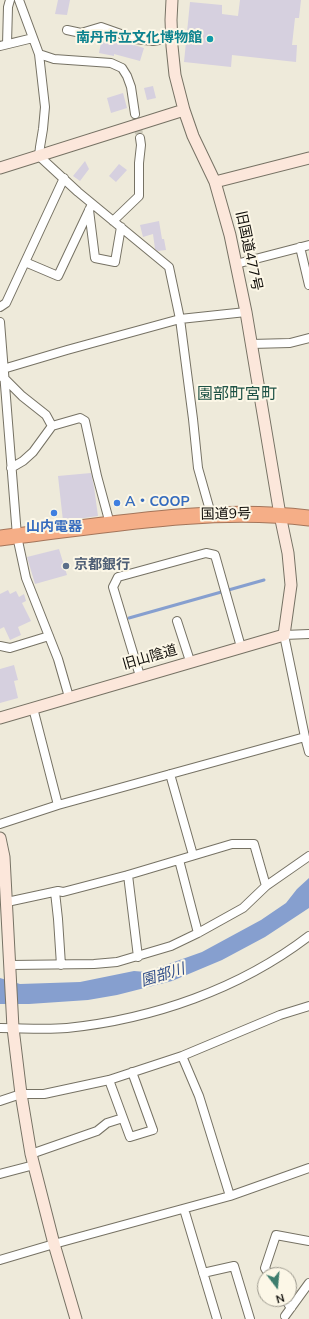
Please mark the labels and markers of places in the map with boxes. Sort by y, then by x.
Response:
place label: 南丹市立文化博物館 [76,31,202,47]
marker: 南丹市立文化博物館 [205,34,215,44]
place label: A・COOP [125,495,190,511]
marker: A・COOP [112,498,122,508]
marker: 山内電器 [49,508,59,518]
place label: 山内電器 [26,520,82,536]
place label: 京都銀行 [74,558,130,574]
marker: 京都銀行 [61,561,71,571]

